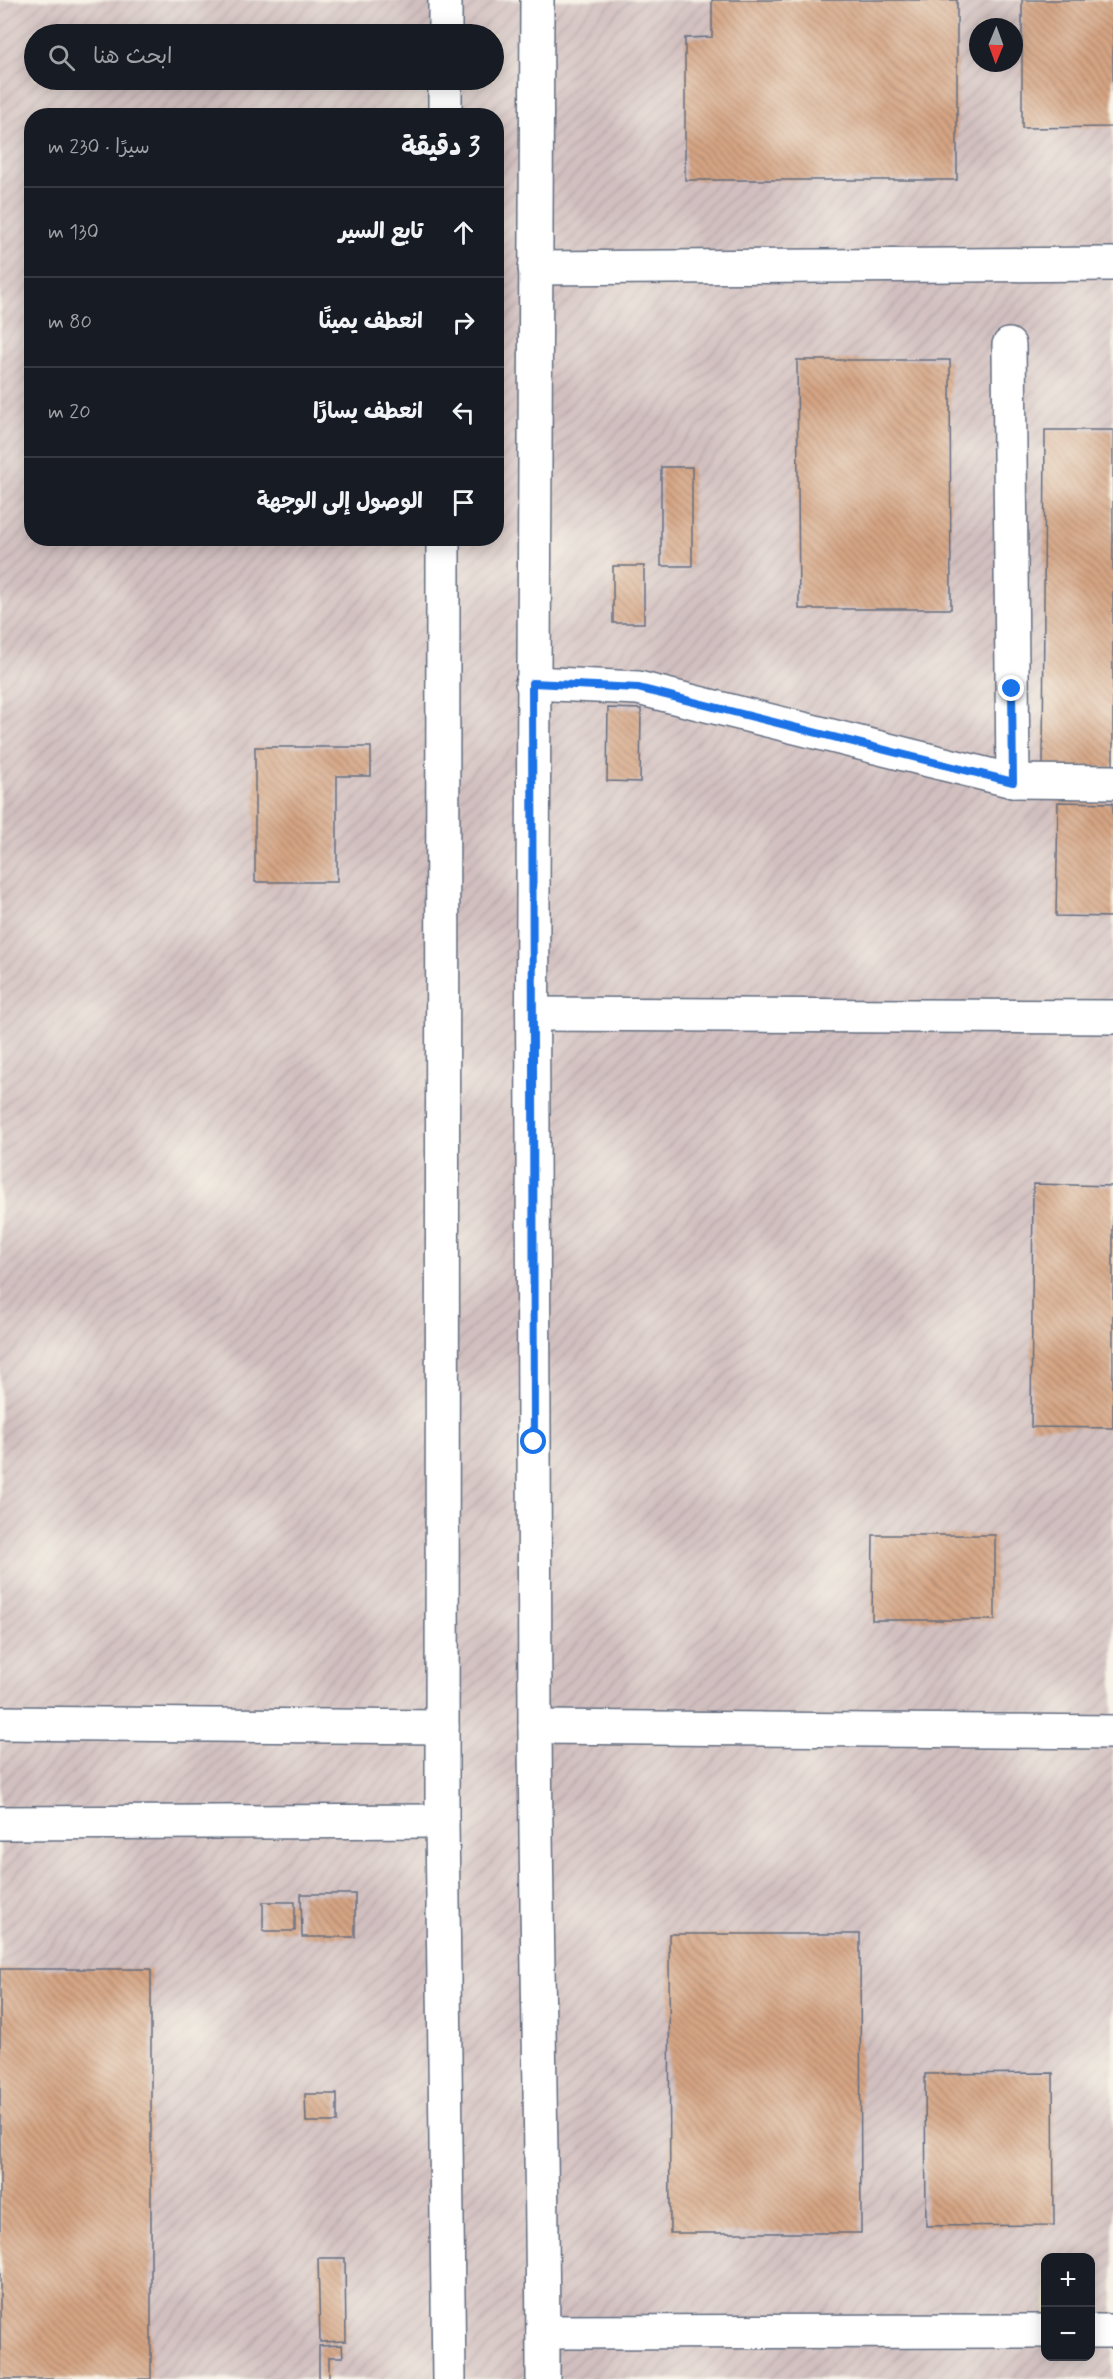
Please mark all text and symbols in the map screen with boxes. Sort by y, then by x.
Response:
north arrow [969,18,1023,72]
search box [24,24,504,90]
icon: search [45,41,78,74]
text: ابحث هنا [93,43,173,71]
text: 3 دقيقة [401,131,480,165]
text: سيرًا · 230 m [48,134,150,161]
icon: ahead [447,216,480,249]
text: تابع السير [339,218,423,246]
text: 130 m [48,219,99,246]
icon: right [447,306,480,339]
text: انعطف يمينًا [319,308,423,336]
text: 80 m [48,309,92,336]
icon: left [447,396,480,429]
text: انعطف يسارًا [313,398,423,426]
text: 20 m [48,399,91,426]
icon: arrive [447,486,480,519]
text: الوصول إلى الوجهة [256,488,423,516]
route end [998,675,1024,701]
route start [520,1428,546,1454]
map controls [1041,2253,1095,2361]
button: + [1041,2253,1095,2307]
button: − [1041,2307,1095,2361]

